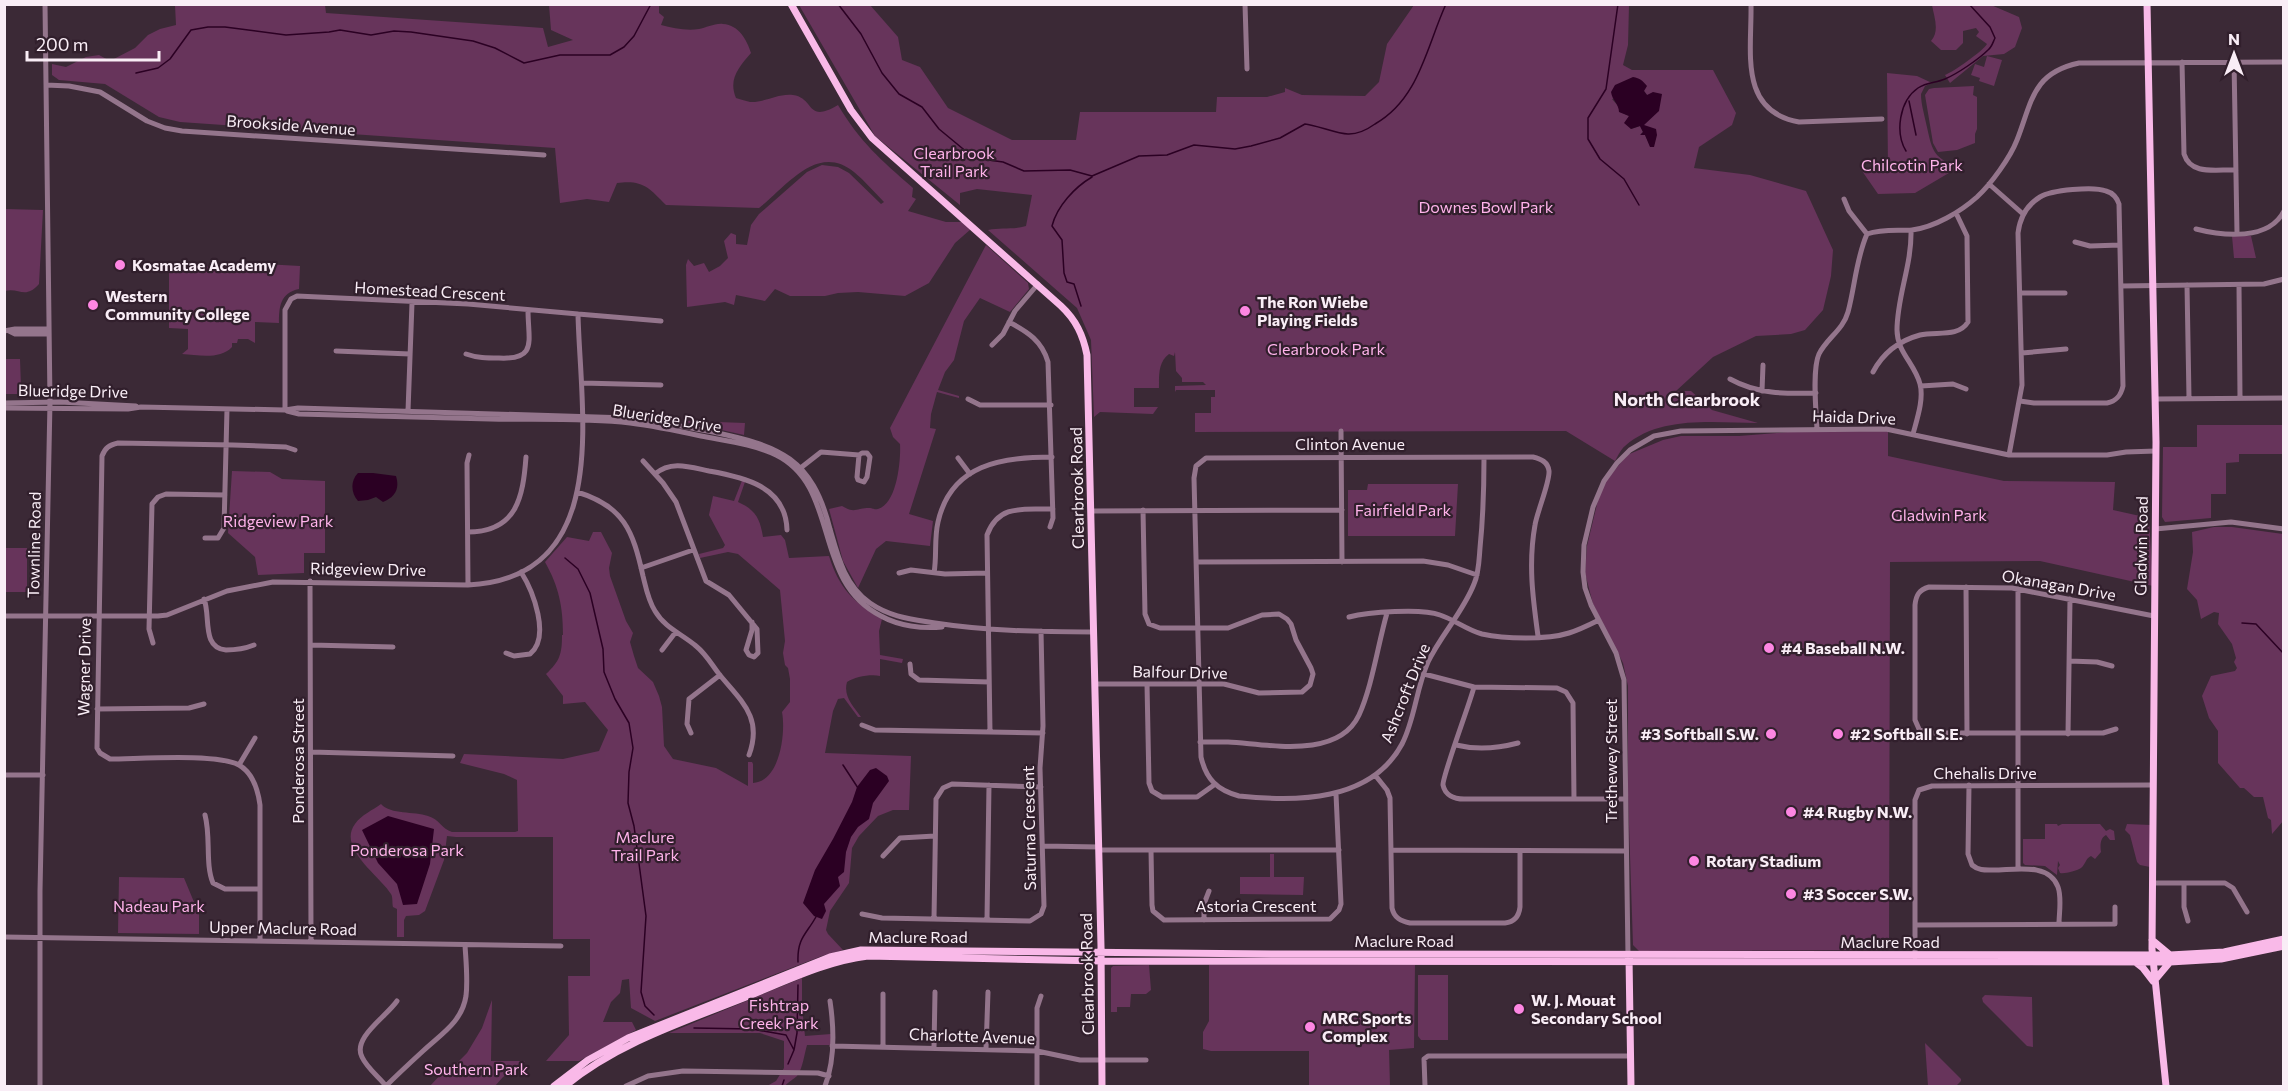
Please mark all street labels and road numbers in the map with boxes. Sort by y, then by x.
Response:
street label: Brookside Avenue [226,110,356,139]
street label: Homestead Crescent [354,277,507,304]
street label: Blueridge Drive [18,380,128,401]
street label: Blueridge Drive [611,400,723,436]
street label: Haida Drive [1812,406,1896,427]
street label: Clearbrook Road [1066,427,1087,549]
street label: Clinton Avenue [1295,434,1405,453]
street label: Townline Road [23,492,44,598]
street label: Gladwin Road [2130,496,2151,596]
street label: Ridgeview Drive [310,558,426,579]
street label: Okanagan Drive [2001,565,2118,604]
street label: Wagner Drive [73,618,94,716]
street label: Ashcroft Drive [1376,640,1433,745]
street label: Balfour Drive [1132,661,1228,682]
street label: Ponderosa Street [288,698,307,824]
street label: Trethewey Street [1601,698,1620,823]
street label: Chehalis Drive [1933,763,2037,782]
street label: Saturna Crescent [1018,765,1039,891]
street label: Astoria Crescent [1195,896,1317,915]
street label: Clearbrook Road [1076,913,1097,1035]
street label: Upper Maclure Road [209,917,357,938]
street label: Maclure Road [868,927,968,946]
street label: Maclure Road [1354,931,1454,950]
street label: Maclure Road [1840,932,1940,951]
street label: Charlotte Avenue [909,1024,1035,1047]

